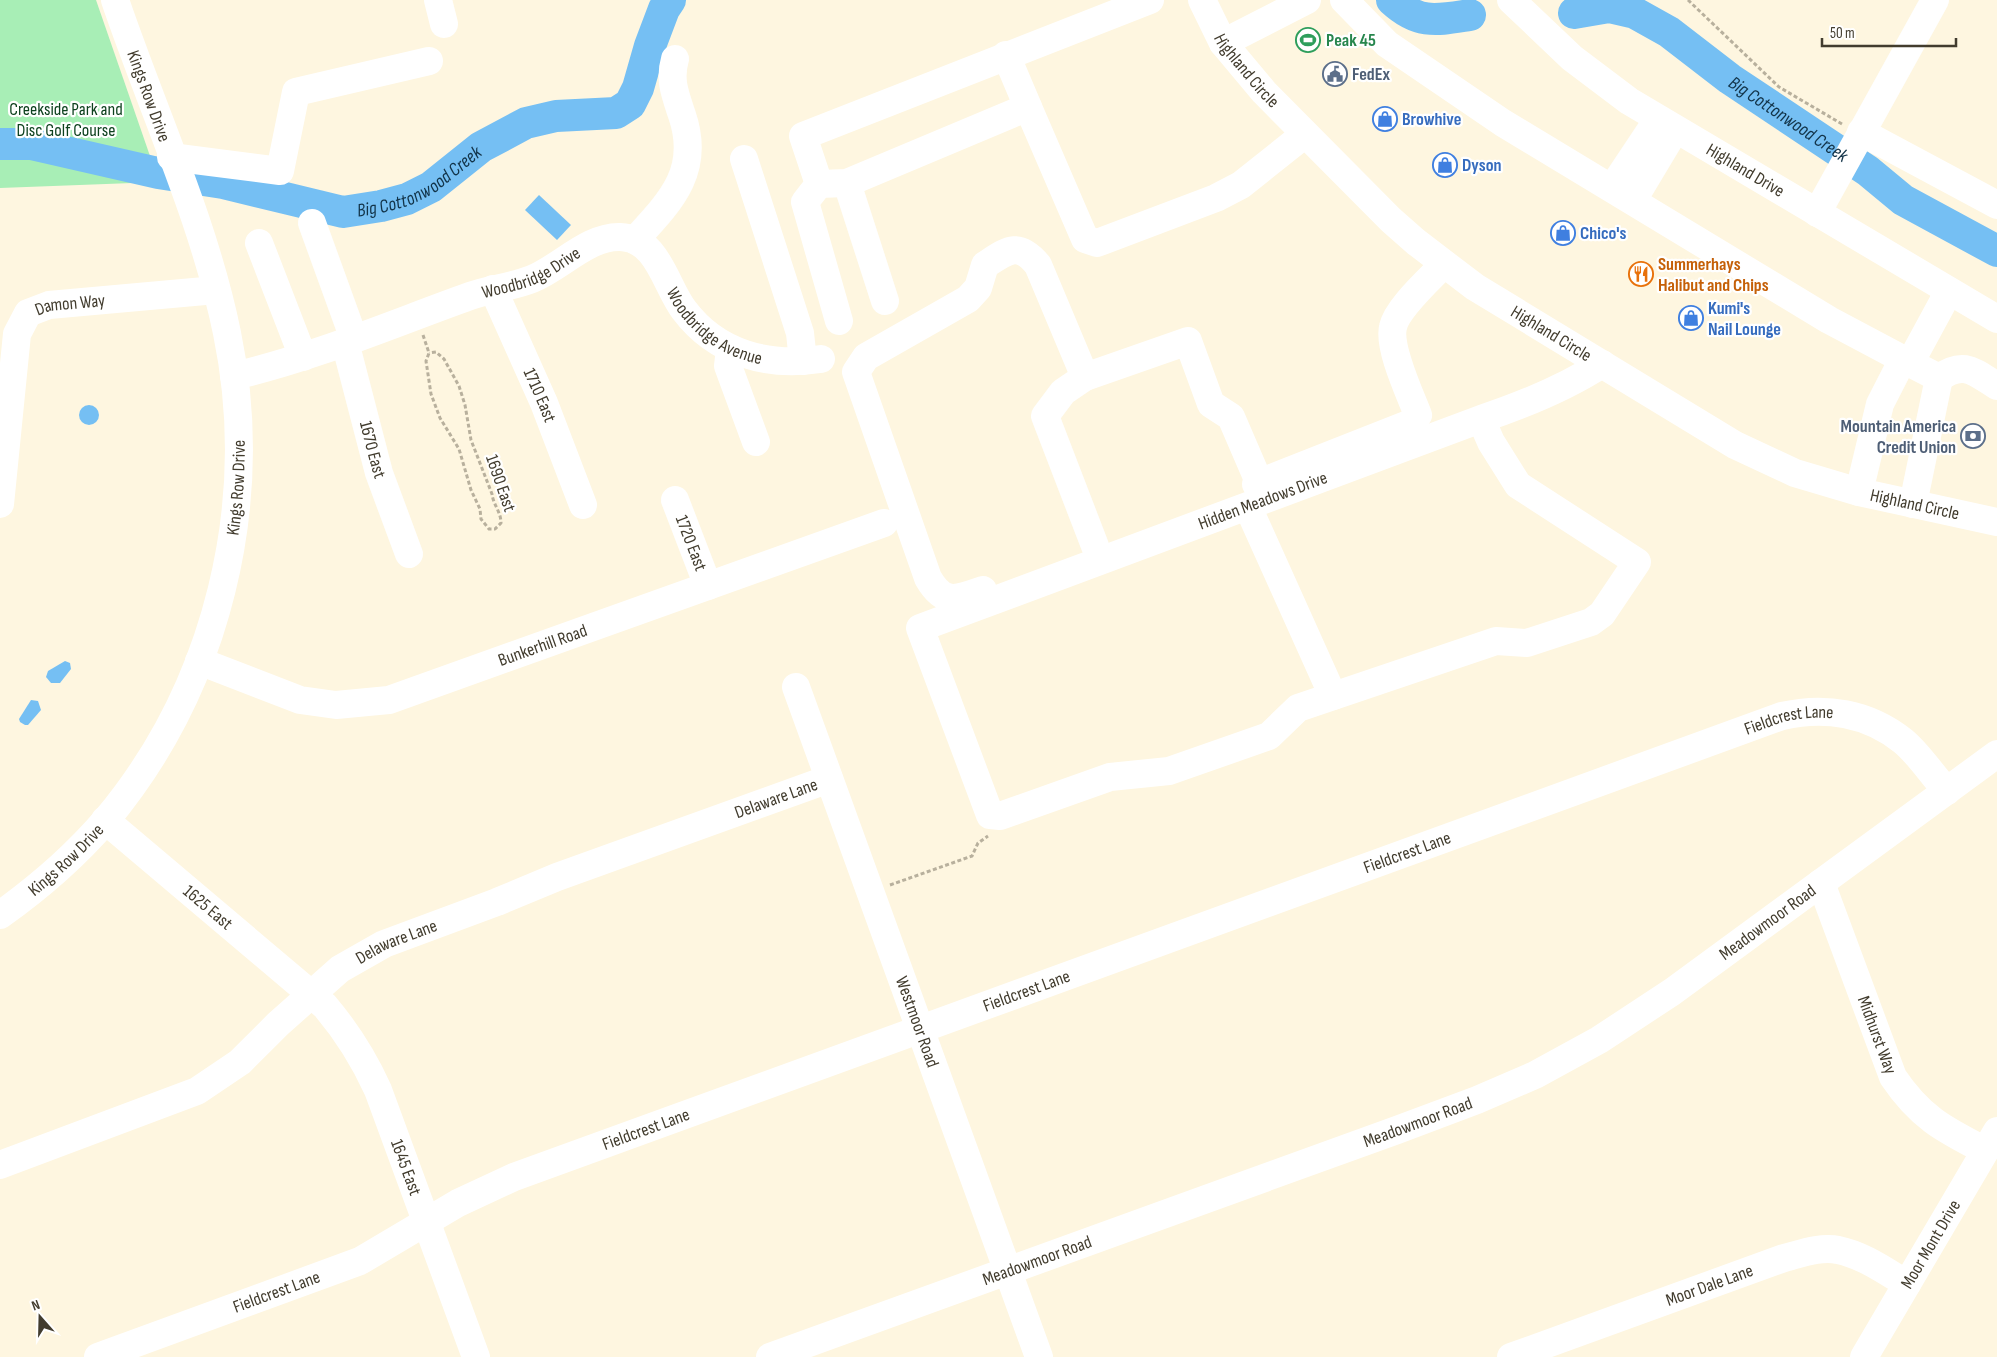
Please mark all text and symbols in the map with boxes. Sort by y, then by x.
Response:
scale bar [1822,15,1956,47]
text: 50 m [1830,24,1855,43]
sports icon: Peak 45 [1295,27,1321,53]
street label: Highland Circle [1209,30,1283,112]
place label: Peak 45 [1326,30,1376,51]
street label: Kings Row Drive [122,48,175,145]
public building icon: FedEx [1322,61,1348,87]
place label: FedEx [1352,64,1390,85]
water label: Big Cottonwood Creek [1724,72,1853,168]
park label: Creekside Park and Disc Golf Course [9,99,123,141]
shop icon: Browhive [1372,106,1398,132]
place label: Browhive [1402,109,1461,130]
street label: Highland Drive [1702,139,1788,202]
water label: Big Cottonwood Creek [355,141,487,223]
shop icon: Dyson [1432,152,1458,178]
place label: Dyson [1462,155,1502,176]
shop icon: Chico's [1550,220,1576,246]
place label: Chico's [1580,223,1627,244]
street label: Woodbridge Drive [480,243,584,303]
place label: Summerhays Halibut and Chips [1658,254,1769,296]
restaurant icon: Summerhays Halibut and Chips [1628,261,1654,287]
street label: Woodbridge Avenue [662,284,764,369]
street label: Damon Way [32,290,106,320]
place label: Kumi's Nail Lounge [1708,298,1781,340]
street label: Highland Circle [1507,301,1595,366]
shop icon: Kumi's Nail Lounge [1678,305,1704,331]
street label: 1710 East [519,365,560,426]
place label: Mountain America Credit Union [1841,416,1956,458]
street label: 1670 East [355,419,390,482]
bank icon: Mountain America Credit Union [1960,423,1986,449]
street label: Kings Row Drive [223,440,250,537]
street label: 1690 East [481,452,520,515]
street label: Hidden Meadows Drive [1195,467,1330,534]
street label: Highland Circle [1868,485,1961,525]
street label: 1720 East [671,512,711,574]
street label: Bunkerhill Road [495,620,590,671]
street label: Fieldcrest Lane [1741,702,1834,740]
street label: Delaware Lane [732,774,821,823]
street label: Kings Row Drive [24,820,108,901]
street label: Fieldcrest Lane [1361,827,1454,878]
street label: Meadowmoor Road [1715,880,1820,965]
street label: 1625 East [179,881,237,935]
street label: Delaware Lane [352,915,440,969]
street label: Fieldcrest Lane [980,966,1073,1017]
street label: Westmoor Road [891,973,943,1070]
street label: Midhurst Way [1853,993,1901,1077]
street label: Meadowmoor Road [1361,1093,1475,1152]
street label: Fieldcrest Lane [600,1104,693,1155]
street label: 1645 East [386,1136,426,1199]
street label: Moor Mont Drive [1897,1196,1965,1293]
street label: Meadowmoor Road [980,1231,1095,1290]
street label: Moor Dale Lane [1663,1260,1756,1311]
street label: Fieldcrest Lane [230,1267,323,1318]
north arrow [15,1292,65,1342]
text: N [29,1296,42,1315]

